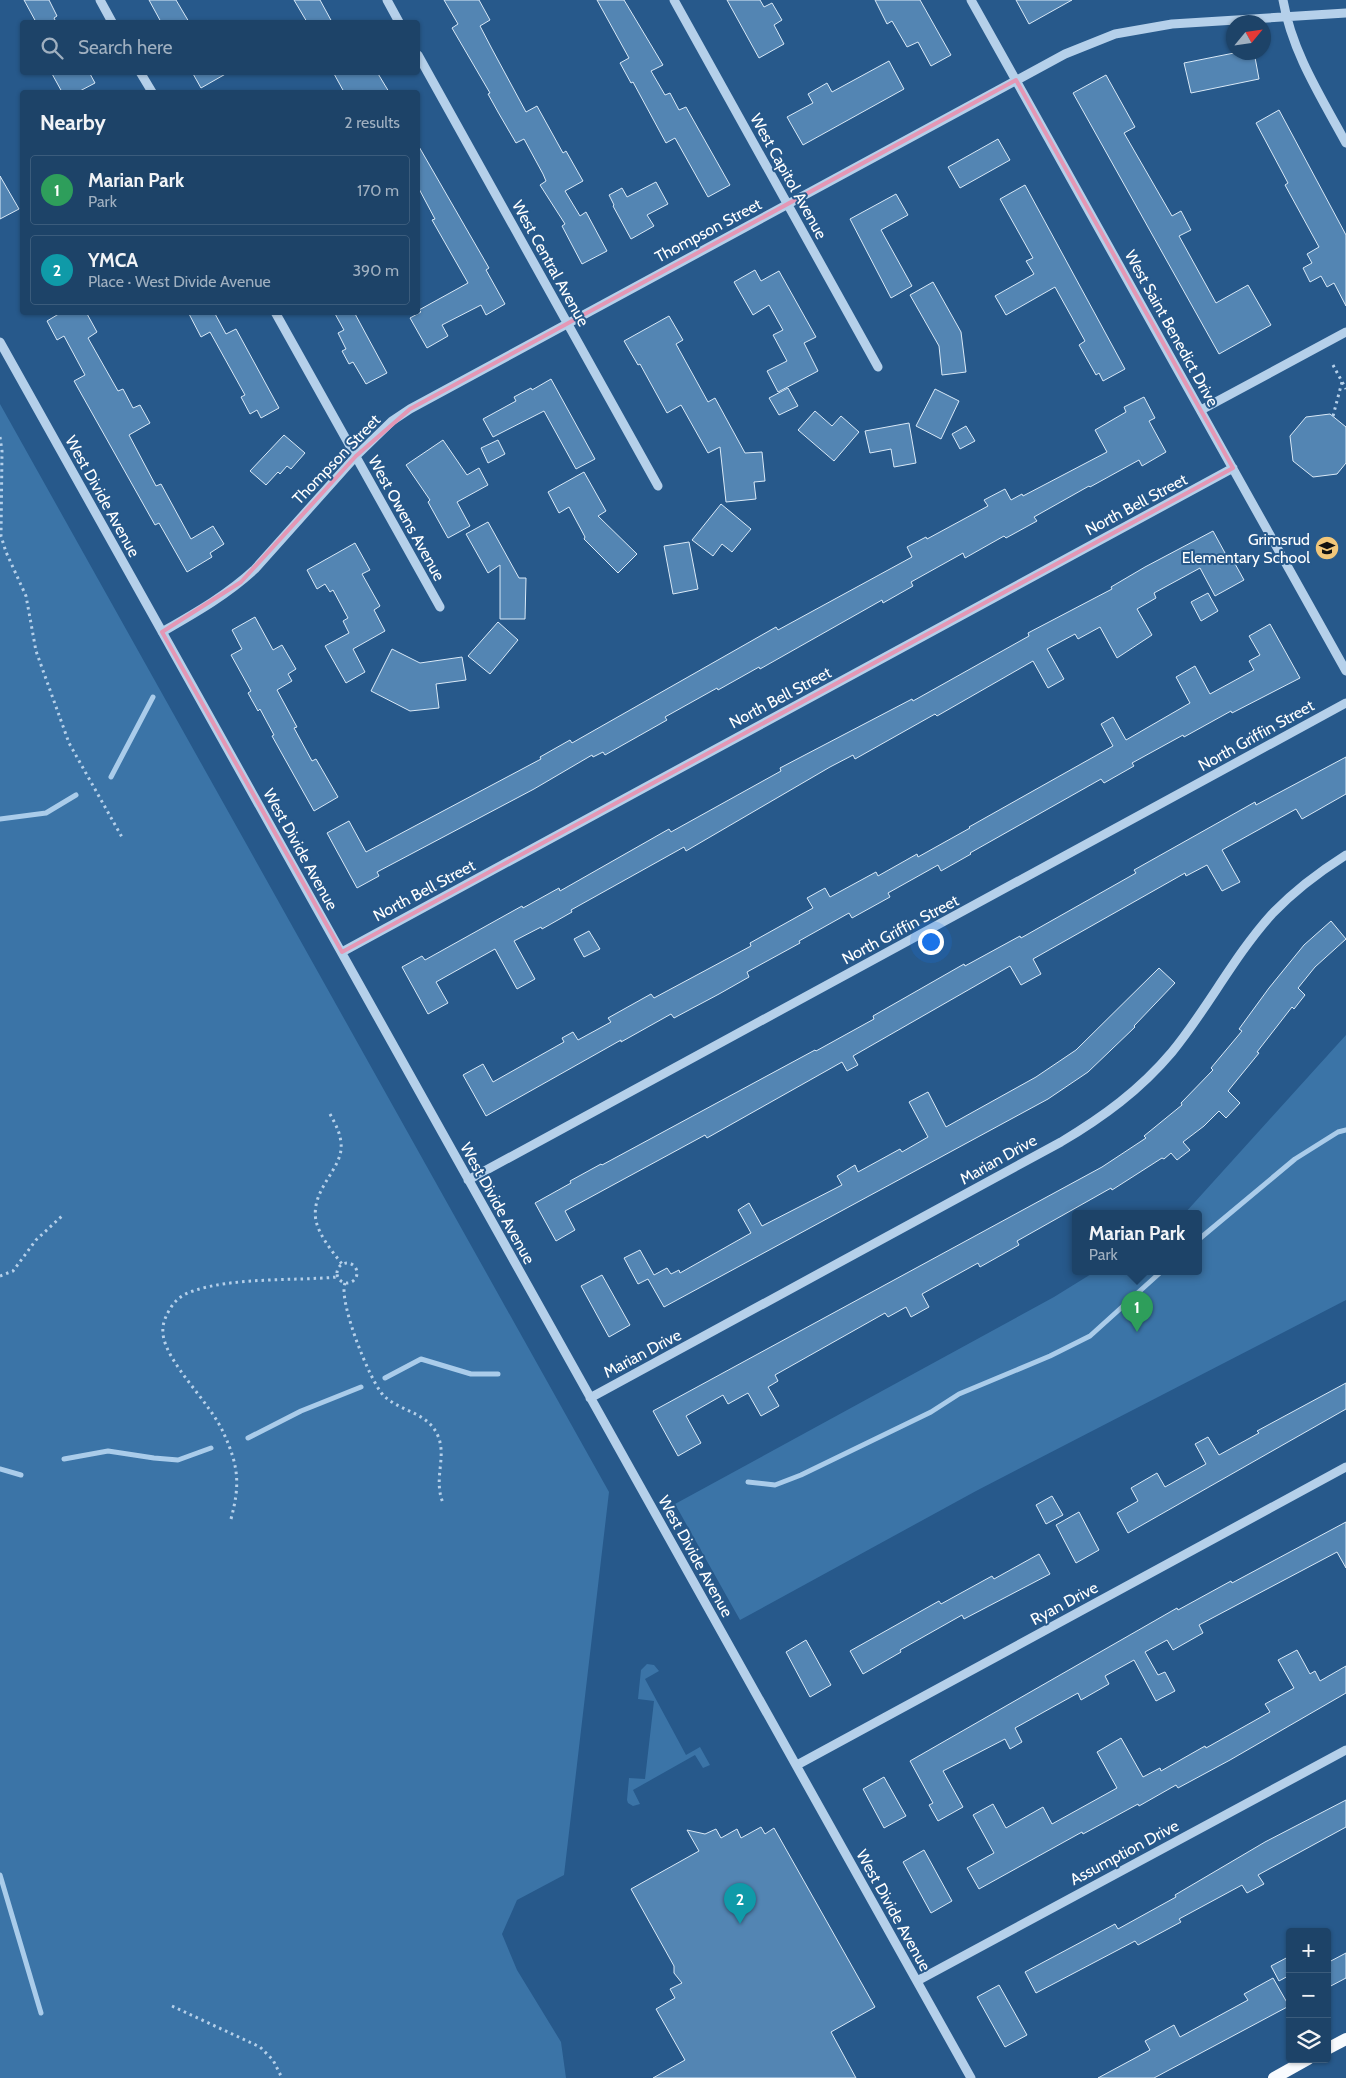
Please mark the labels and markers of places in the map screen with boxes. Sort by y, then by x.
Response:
place label: Grimsrud Elementary School [1182,530,1310,567]
school or university icon: Grimsrud Elementary School [1314,535,1340,561]
pin: 1 [1121,1291,1153,1332]
pin: 2 [724,1883,756,1924]

